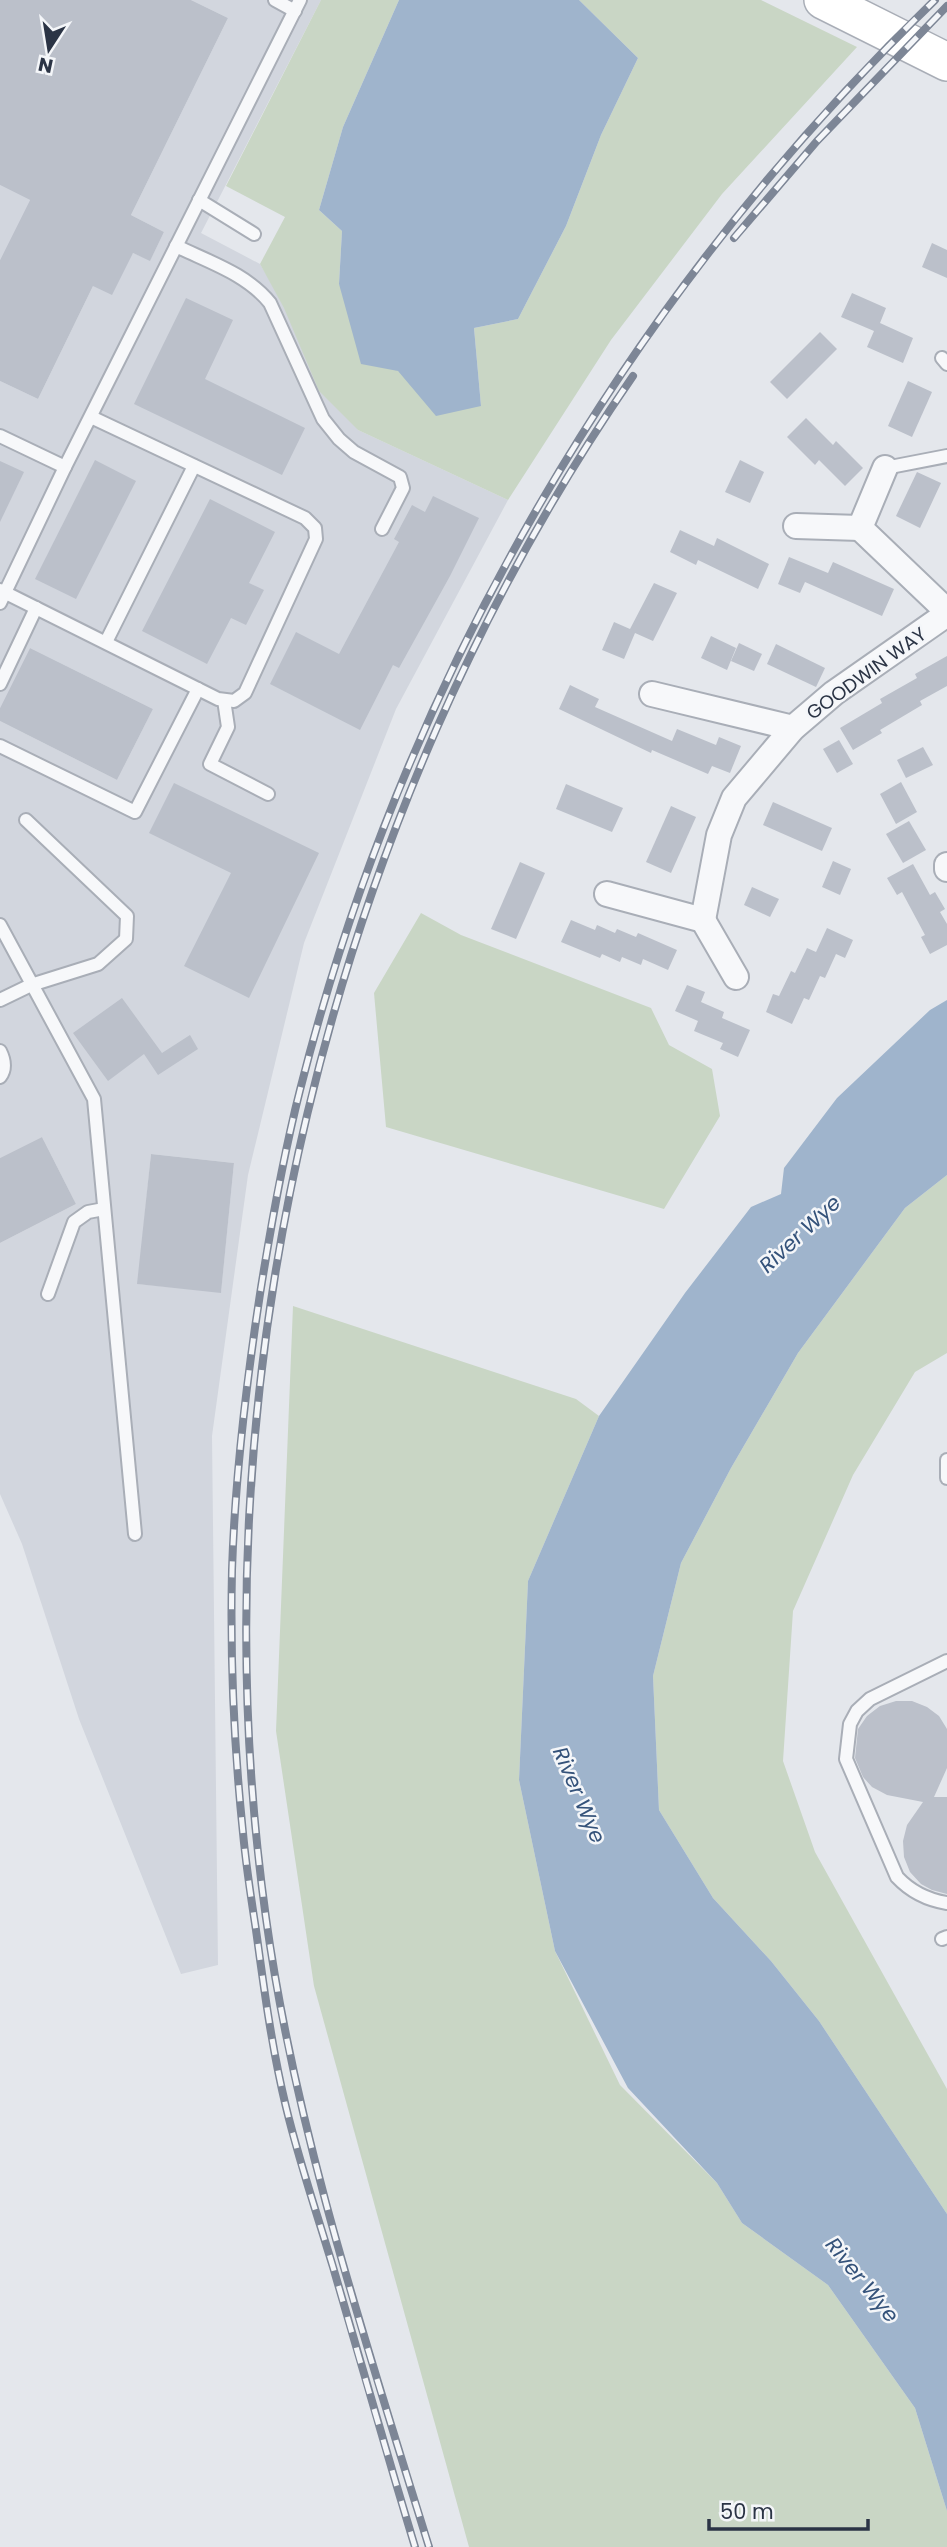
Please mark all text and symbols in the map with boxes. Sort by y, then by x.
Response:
north arrow [14,14,84,84]
text: N [36,50,55,80]
street label: GOODWIN WAY [801,621,932,726]
water label: River Wye [752,1188,847,1279]
water label: River Wye [546,1742,613,1847]
water label: River Wye [819,2231,906,2329]
scale bar [709,2488,868,2532]
text: 50 m [720,2497,774,2526]

